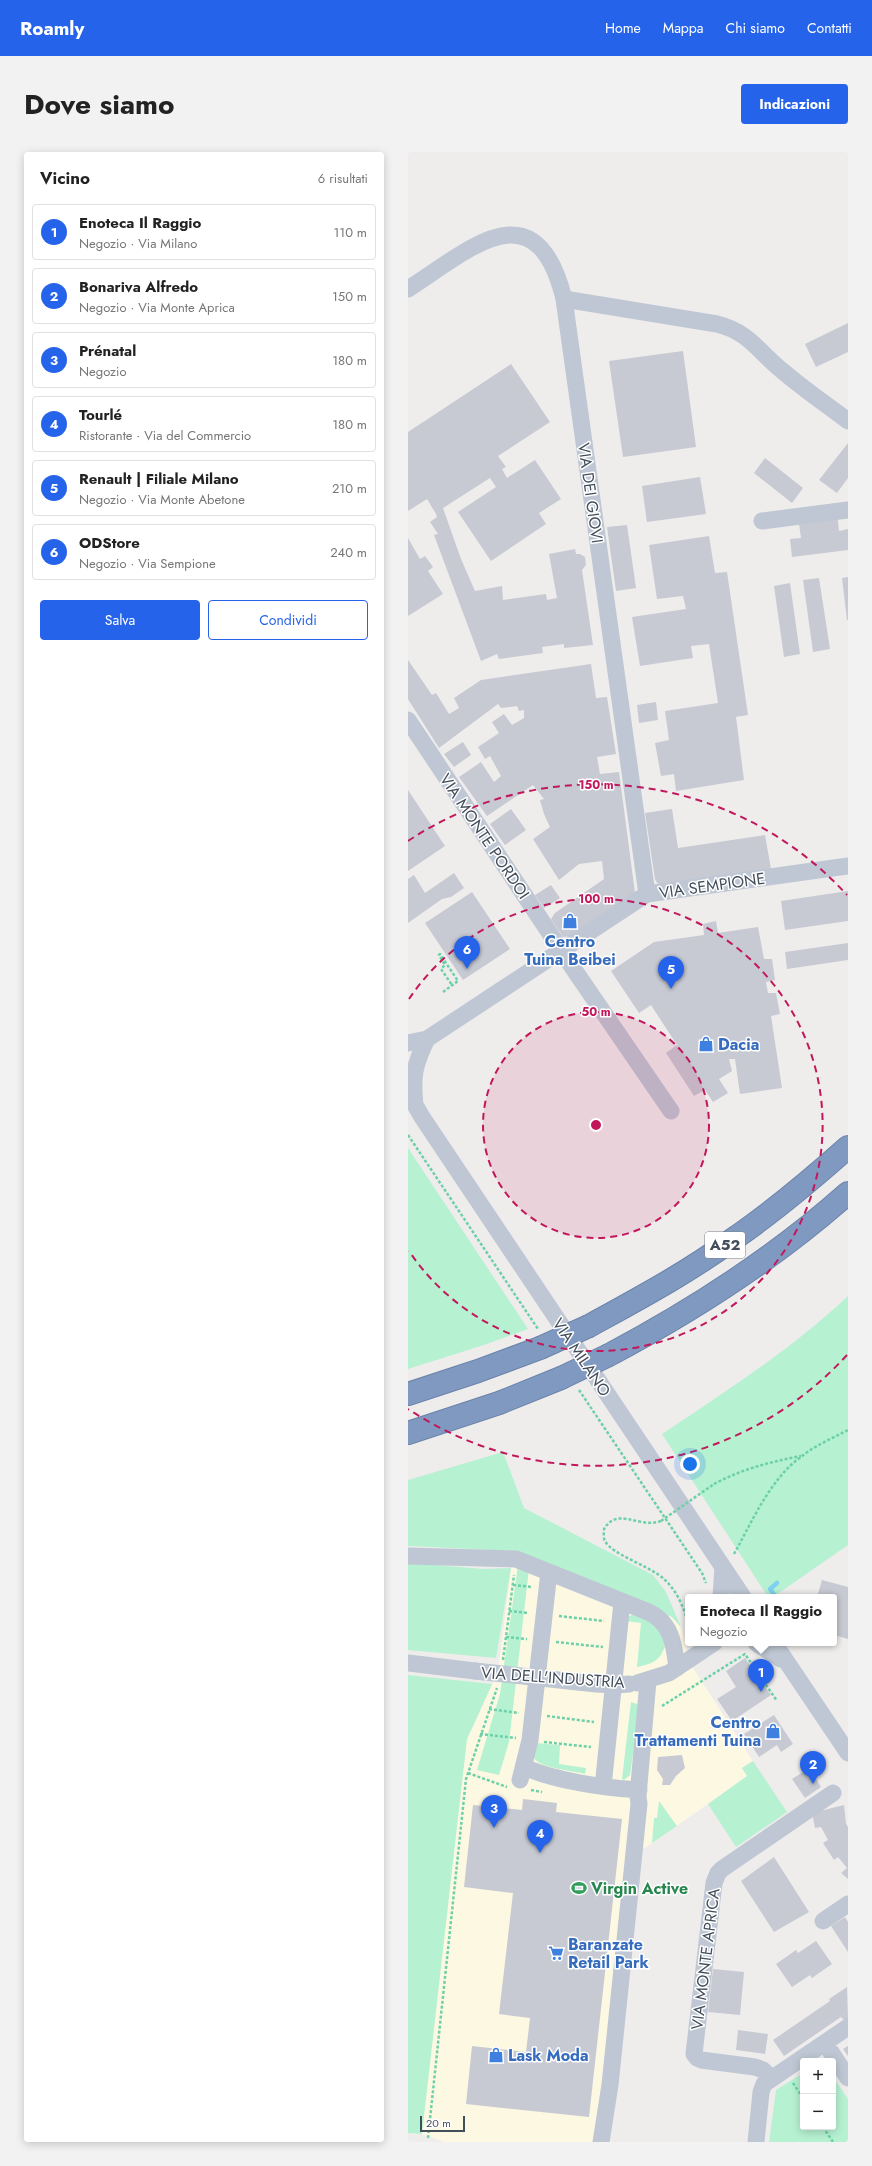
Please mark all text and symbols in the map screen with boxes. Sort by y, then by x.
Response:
text: Roamly [20,15,84,42]
text: Home [605,18,641,38]
text: Mappa [663,18,704,38]
text: Chi siamo [726,18,785,38]
text: Contatti [807,18,852,38]
text: Dove siamo [24,84,174,125]
button: Indicazioni [741,84,848,124]
text: Vicino [40,166,90,190]
text: 6 risultati [318,169,368,188]
text: Enoteca Il Raggio [79,212,201,234]
text: 1 [51,223,57,242]
text: 110 m [333,223,367,242]
text: Negozio · Via Milano [79,234,197,253]
text: Bonariva Alfredo [79,276,198,298]
text: 2 [50,287,58,306]
text: 150 m [332,287,367,306]
text: Negozio · Via Monte Aprica [79,298,235,317]
text: Prénatal [79,340,136,362]
text: 3 [50,351,58,370]
text: 180 m [332,351,367,370]
text: Negozio [79,362,127,381]
text: Tourlé [79,404,122,426]
text: 4 [49,415,59,434]
text: 180 m [332,415,367,434]
text: Ristorante · Via del Commercio [79,426,251,445]
street label: VIA DEI GIOVI [572,441,609,545]
text: Renault | Filiale Milano [79,468,239,490]
text: 5 [50,479,58,498]
text: 210 m [332,479,367,498]
text: Negozio · Via Monte Abetone [79,490,245,509]
text: ODStore [79,532,140,554]
text: 6 [50,543,58,562]
text: 240 m [330,543,367,562]
text: Negozio · Via Sempione [79,554,216,573]
button: Salva [40,600,200,640]
button: Condividi [208,600,368,640]
street label: VIA MONTE PORDOI [434,769,535,904]
text: 150 m [578,776,614,794]
street label: VIA SEMPIONE [658,867,767,904]
text: 100 m [578,890,614,908]
shop icon: Centro Tuina Beibei [561,912,579,930]
place label: Centro Tuina Beibei [524,930,616,971]
pin: 6 [454,936,480,969]
pin: 5 [658,956,684,989]
text: 50 m [581,1003,611,1021]
place label: Dacia [718,1033,759,1056]
shop icon: Dacia [697,1035,715,1053]
centre of rings [589,1118,603,1132]
road number: A52 [705,1232,745,1258]
street label: VIA MILANO [547,1314,616,1401]
your location [680,1454,700,1474]
popup [685,1594,837,1646]
text: Enoteca Il Raggio [700,1600,822,1622]
text: Negozio [700,1622,747,1641]
pin: 1 [748,1659,774,1692]
street label: VIA DELL'INDUSTRIA [480,1661,626,1694]
place label: Centro Trattamenti Tuina [634,1711,761,1752]
shop icon: Centro Trattamenti Tuina [764,1722,782,1740]
pin: 2 [800,1751,826,1784]
pin: 3 [481,1795,507,1828]
pin: 4 [527,1820,553,1853]
place label: Virgin Active [590,1877,688,1900]
sports icon: Virgin Active [570,1879,588,1897]
street label: VIA MONTE APRICA [685,1887,726,2031]
place label: Baranzate Retail Park [568,1933,649,1974]
supermarket icon: Baranzate Retail Park [547,1944,565,1962]
place label: Lask Moda [508,2044,589,2067]
shop icon: Lask Moda [487,2046,505,2064]
map controls [800,2058,836,2130]
button: + [800,2058,836,2094]
button: − [800,2094,836,2130]
scale bar [420,2114,465,2133]
text: 20 m [426,2115,451,2131]

